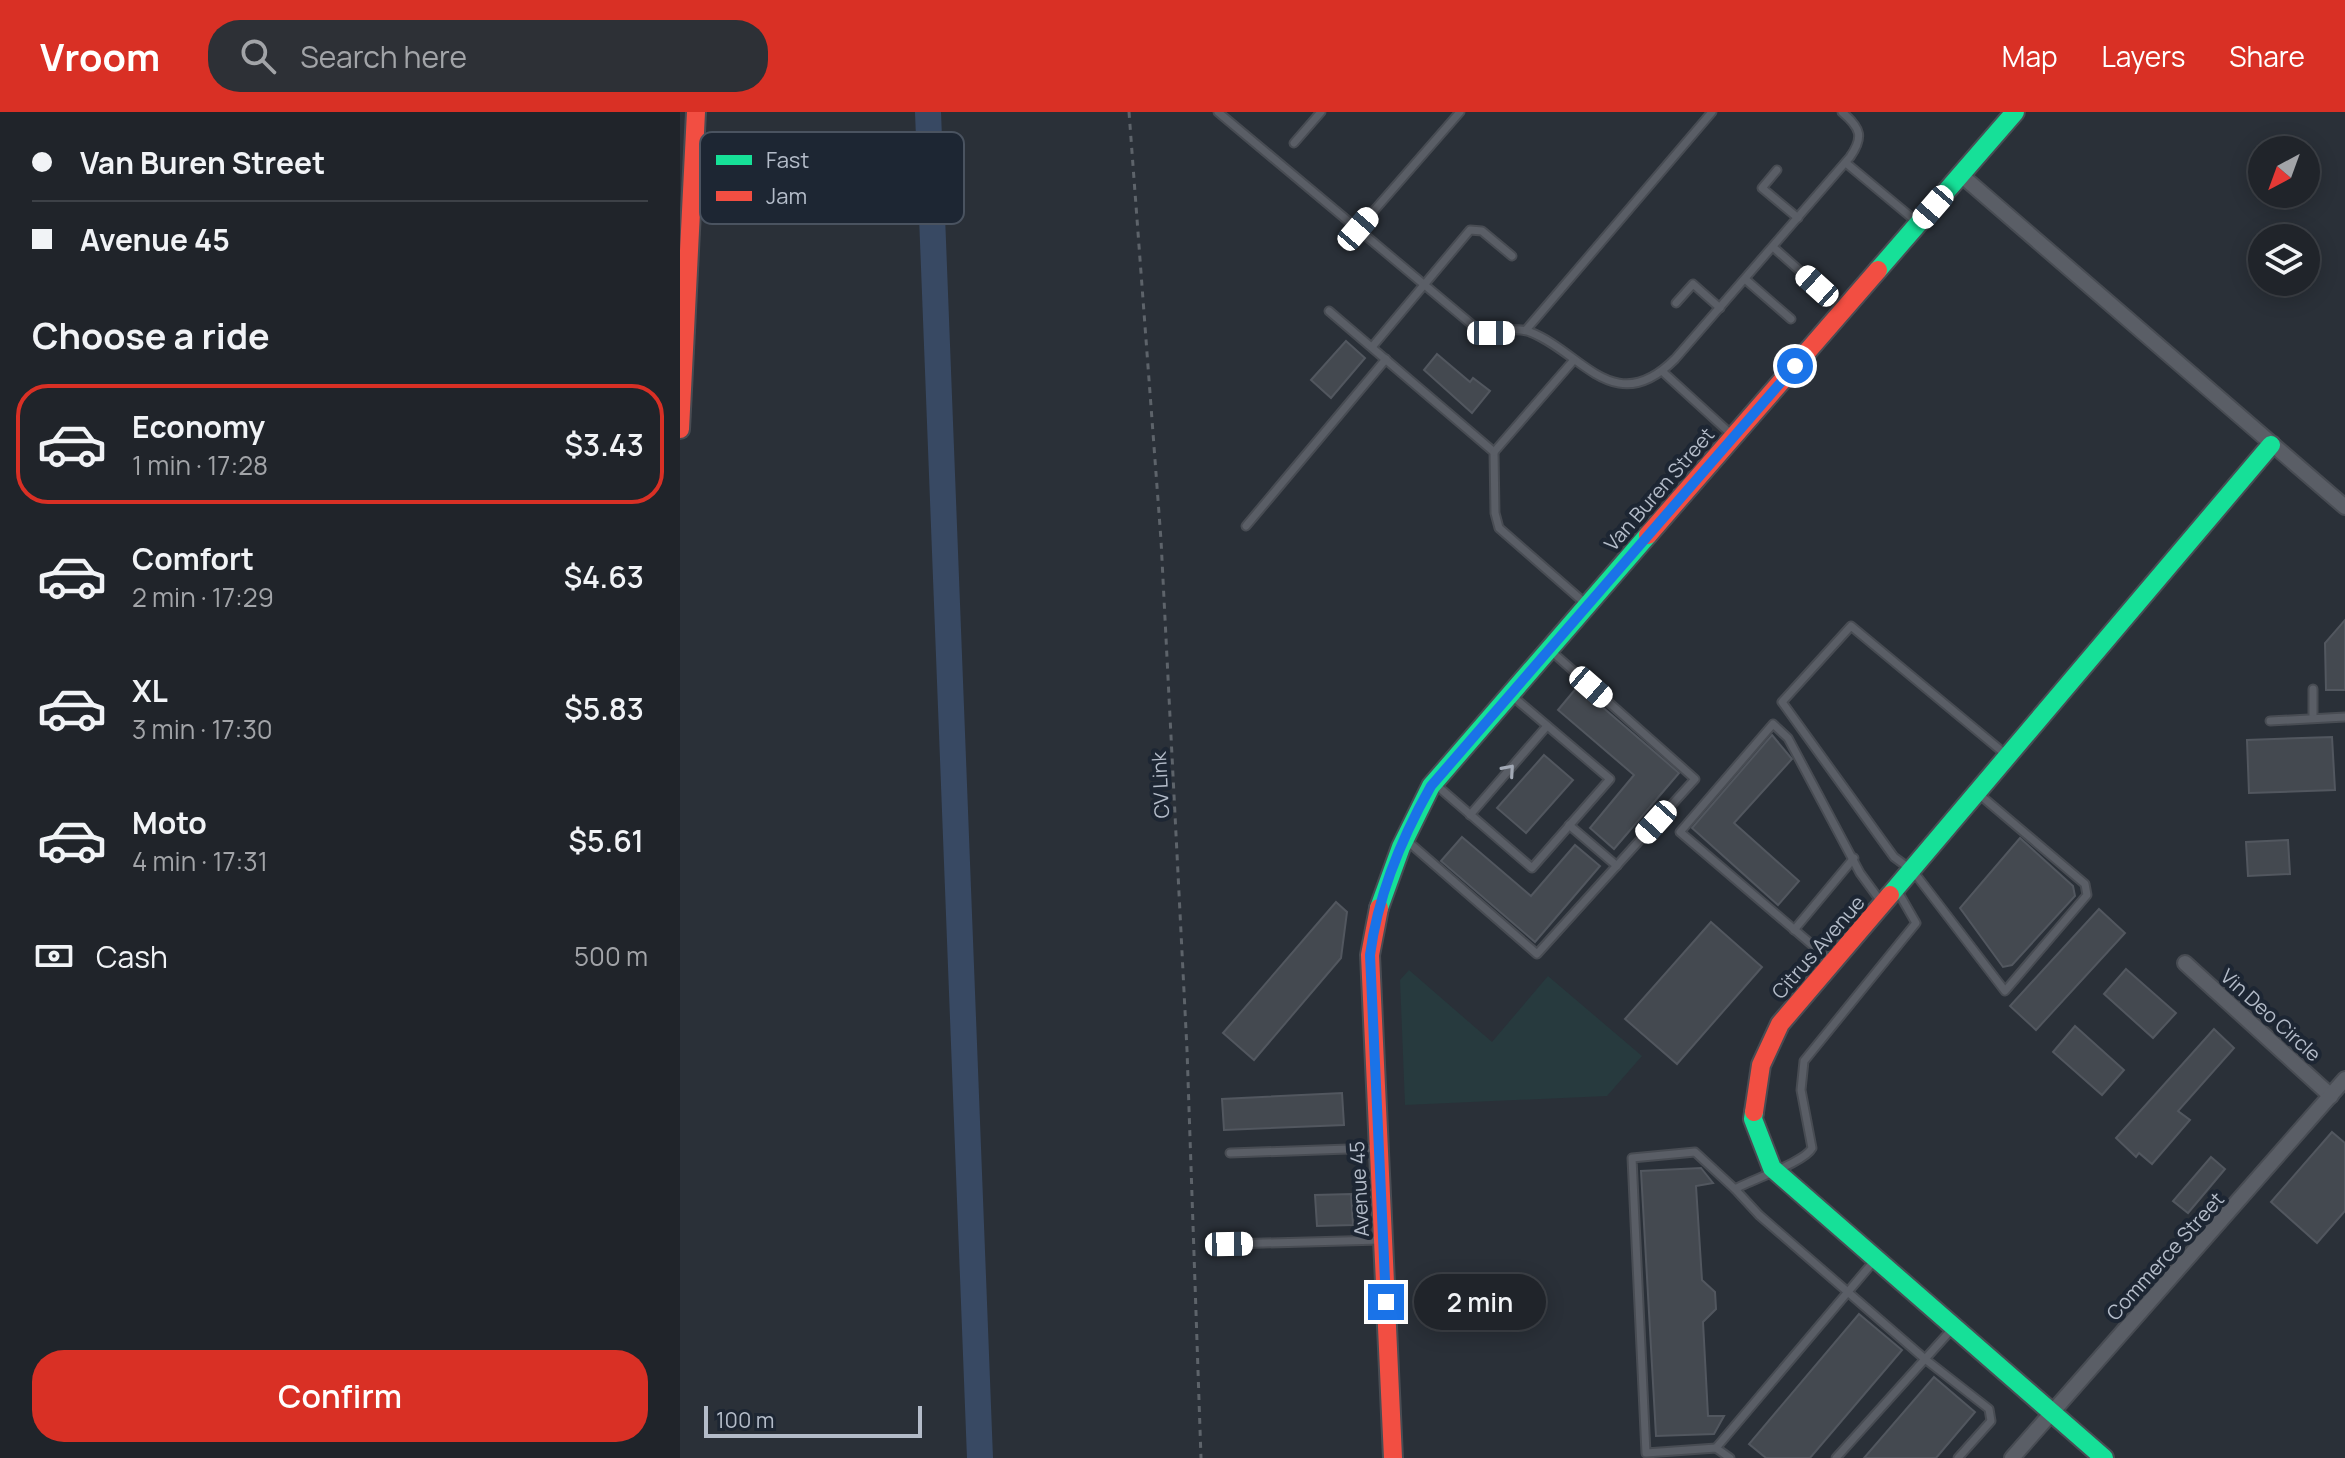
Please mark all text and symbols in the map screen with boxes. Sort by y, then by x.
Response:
search box [208,20,768,92]
text: Vroom [40,30,160,82]
icon: search [236,34,280,78]
text: Search here [300,36,467,77]
text: Map [2002,37,2058,75]
text: Layers [2102,37,2185,75]
text: Share [2229,37,2305,75]
legend [700,132,964,224]
north arrow [2248,136,2320,208]
map controls [2248,136,2320,296]
text: Van Buren Street [80,142,325,183]
text: Fast [766,145,809,175]
text: Jam [766,181,807,211]
car [1908,181,1958,233]
car [1333,203,1383,255]
text: Avenue 45 [80,219,230,260]
button: layers [2248,224,2320,296]
car [1791,261,1843,311]
text: Choose a ride [32,311,270,360]
car [1467,321,1515,345]
route start [1777,348,1813,384]
text: Economy [132,406,265,447]
icon: car [36,408,108,480]
street label: Van Buren Street [1598,422,1720,556]
text: $3.43 [565,424,644,465]
text: 1 min · 17:28 [132,447,268,483]
text: Comfort [132,538,254,579]
icon: car [36,540,108,612]
text: $4.63 [564,556,644,597]
text: 2 min · 17:29 [132,579,274,615]
car [1565,662,1617,712]
text: XL [132,670,168,711]
icon: car [36,672,108,744]
text: $5.83 [564,688,644,729]
text: 3 min · 17:30 [132,711,273,747]
street label: CV Link [1145,750,1175,819]
one-way arrow [1499,765,1514,780]
car [1631,796,1681,848]
text: Moto [132,802,207,843]
icon: car [36,804,108,876]
text: $5.61 [569,820,644,861]
text: 4 min · 17:31 [132,843,268,879]
street label: Citrus Avenue [1765,889,1871,1005]
icon: cash [32,934,76,978]
text: Cash [96,936,168,977]
text: 500 m [574,938,648,974]
street label: Vin Deo Circle [2215,963,2327,1067]
street label: Avenue 45 [1343,1140,1375,1238]
street label: Commerce Street [2100,1186,2230,1326]
car [1205,1232,1253,1256]
callout: 2 min [1414,1274,1546,1330]
route end [1368,1284,1404,1320]
text: 2 min [1447,1284,1513,1320]
button: Confirm [32,1350,648,1442]
scale bar [704,1402,922,1438]
text: 100 m [716,1405,774,1435]

